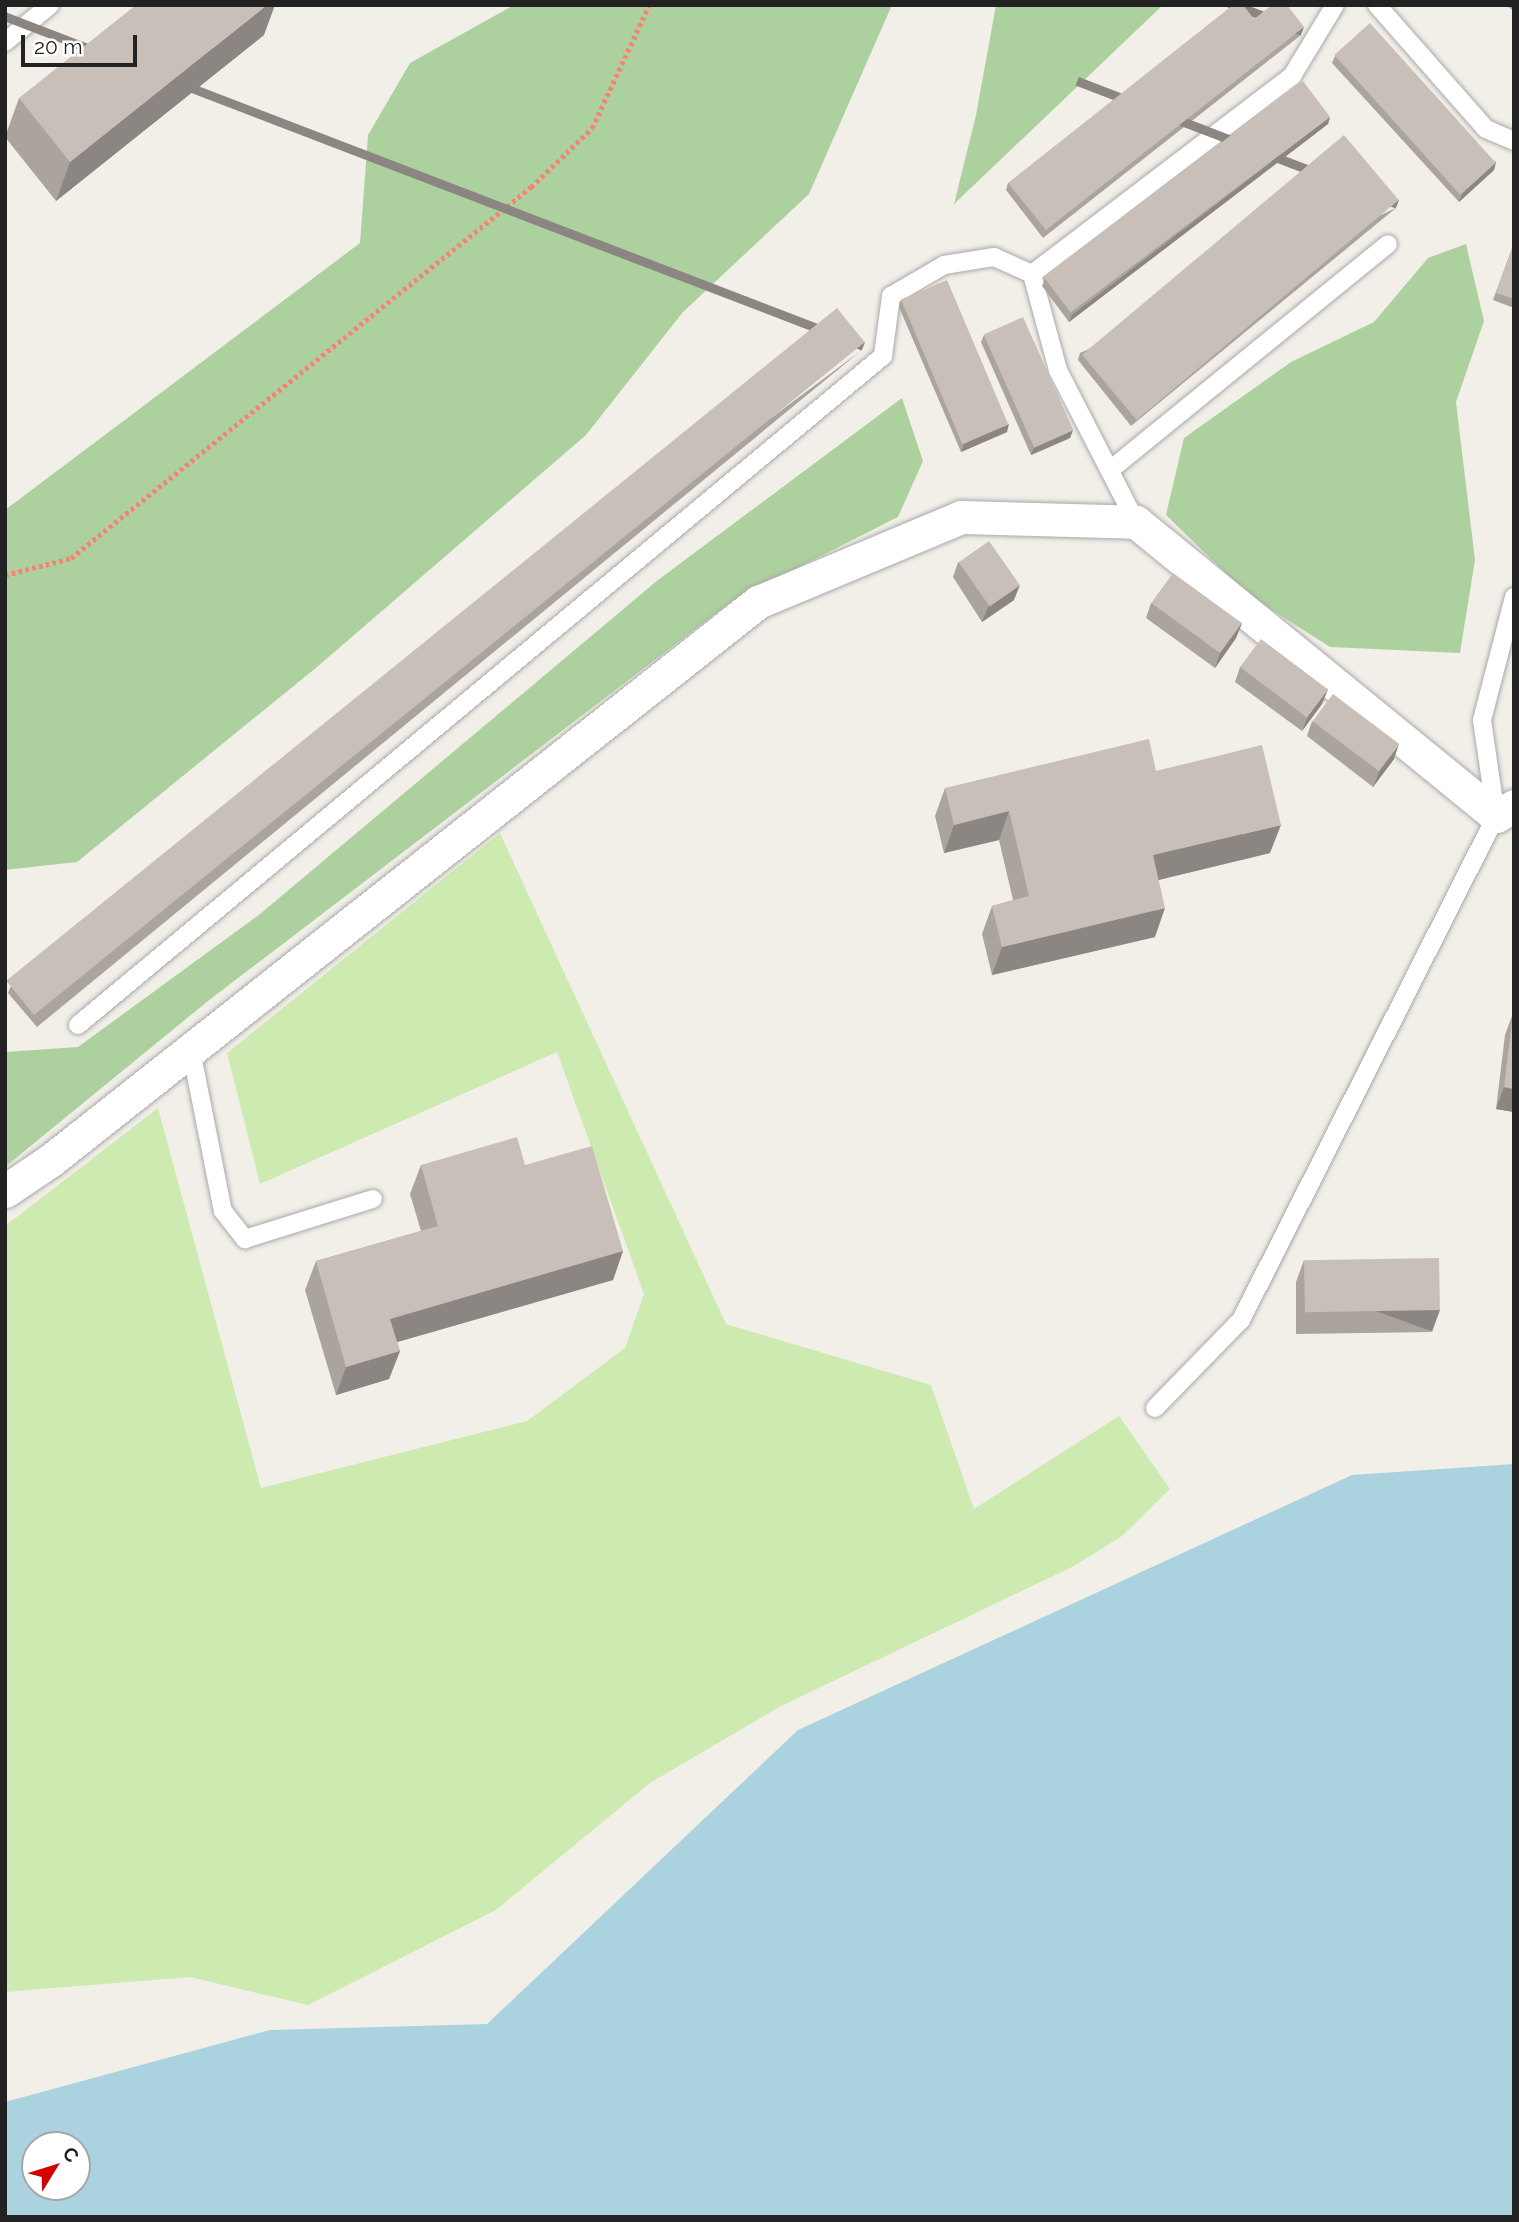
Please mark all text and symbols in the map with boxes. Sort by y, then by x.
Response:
scale bar [24,21,140,65]
text: 20 m [34,34,82,59]
north arrow [21,2131,91,2201]
text: С [58,2142,84,2166]

